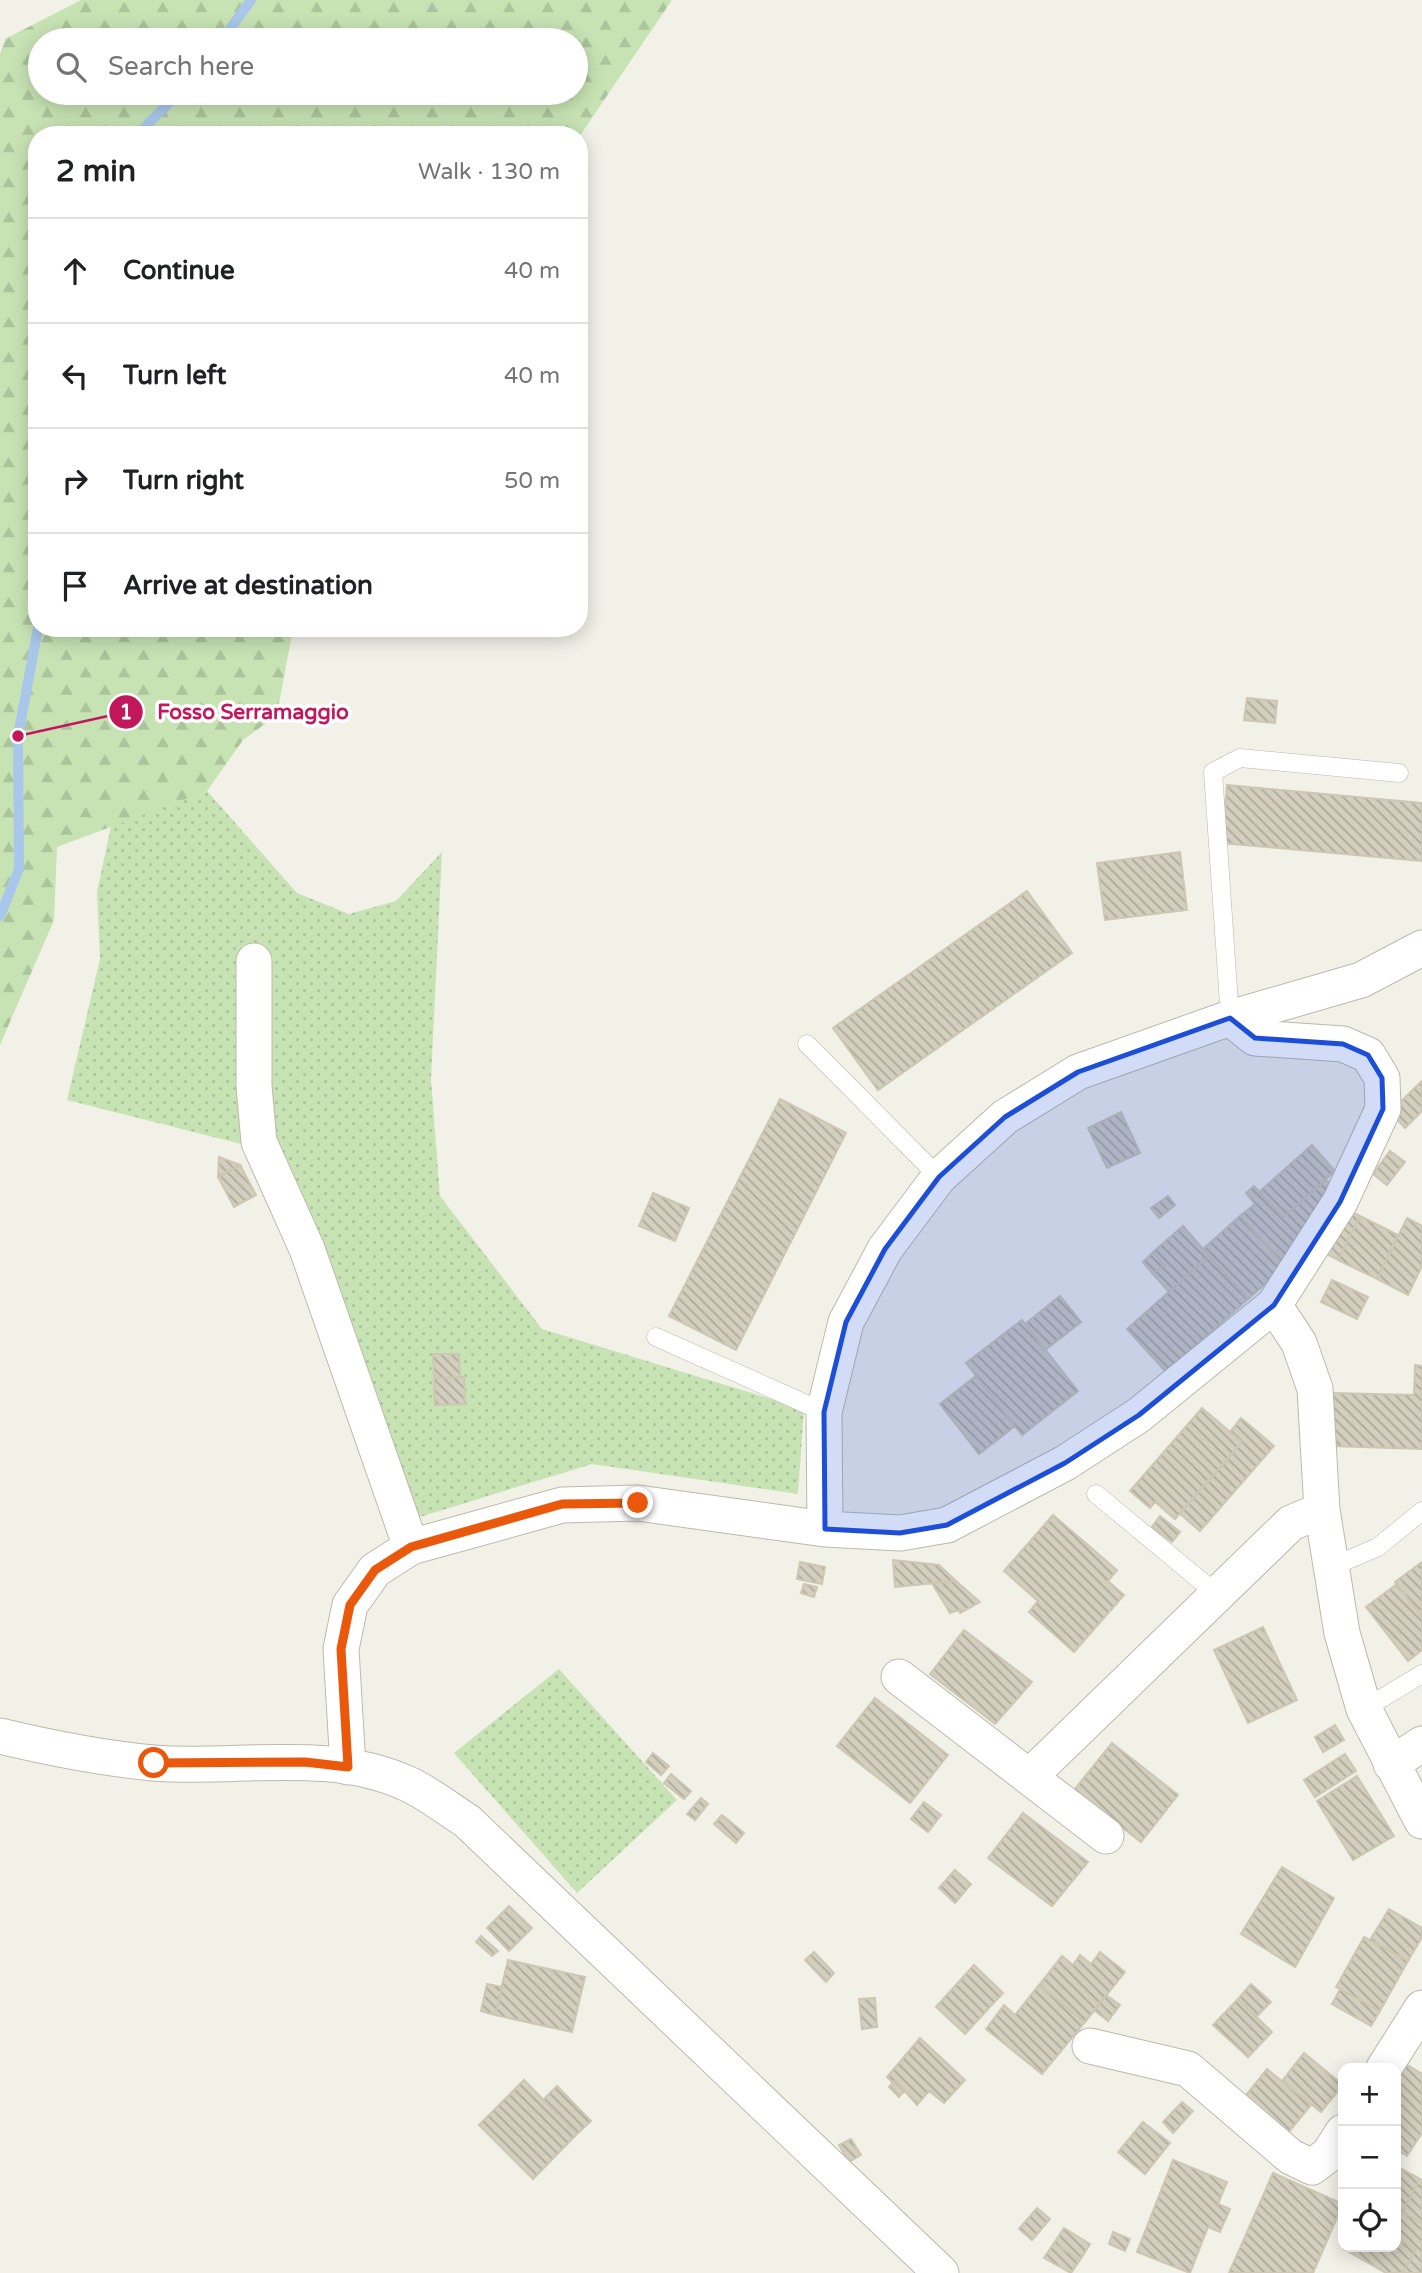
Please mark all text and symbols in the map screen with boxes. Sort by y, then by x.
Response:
search box [28,28,588,105]
icon: search [52,48,90,86]
text: Search here [108,51,254,82]
text: 2 min [56,153,136,190]
text: Walk · 130 m [418,158,560,186]
icon: ahead [56,252,94,290]
text: Continue [123,255,235,286]
text: 40 m [504,257,560,285]
icon: left [56,357,94,395]
text: Turn left [123,360,226,391]
text: 40 m [504,362,560,390]
icon: right [56,462,94,500]
text: Turn right [123,465,244,496]
text: 50 m [504,467,560,495]
icon: arrive [56,567,94,605]
text: Arrive at destination [123,570,373,601]
callout: Fosso Serramaggio [108,691,363,733]
text: 1 [119,700,133,725]
text: Fosso Serramaggio [157,700,349,725]
route end [622,1487,653,1518]
route start [138,1747,169,1778]
map controls [1338,2063,1401,2252]
button: + [1338,2063,1401,2126]
button: − [1338,2126,1401,2189]
button: locate [1338,2189,1401,2252]

